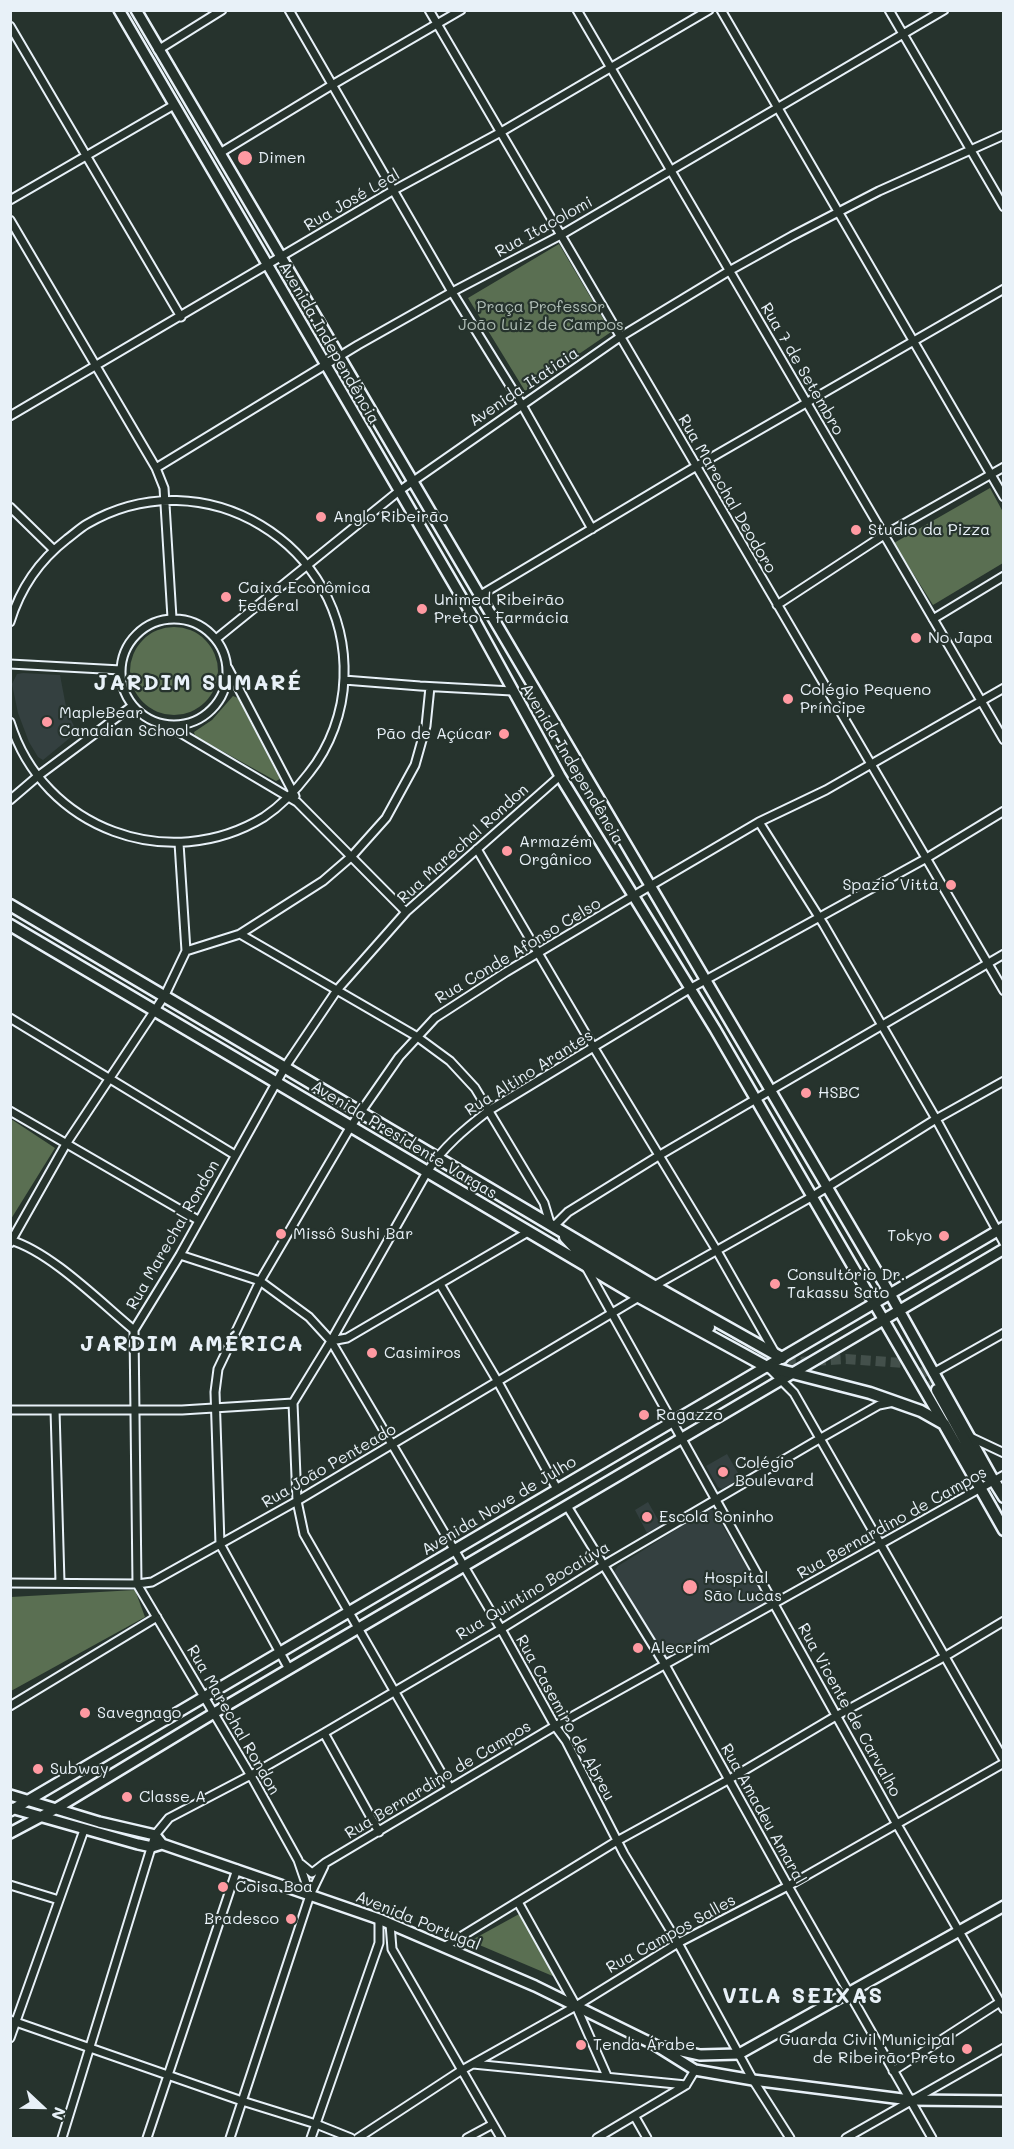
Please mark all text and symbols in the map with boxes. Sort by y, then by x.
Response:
place label: Dimen [258,148,305,168]
marker: Dimen [236,149,254,167]
street label: Rua José Leal [301,165,403,235]
street label: Rua Itacolomi [492,192,596,262]
street label: Avenida Independência [275,258,383,428]
park label: Praça Professor João Luiz de Campos [458,297,624,335]
street label: Rua 7 de Setembro [756,299,848,439]
street label: Avenida Itatiaia [466,343,582,431]
street label: Rua Marechal Deodoro [674,411,780,577]
place label: Anglo Ribeirão [333,507,448,527]
marker: Anglo Ribeirão [314,510,328,524]
place label: Studio da Pizza [868,520,990,540]
marker: Studio da Pizza [849,523,863,537]
place label: Caixa Econômica Federal [238,578,371,616]
marker: Caixa Econômica Federal [219,590,233,604]
place label: Unimed Ribeirão Preto - Farmácia [434,590,569,628]
marker: Unimed Ribeirão Preto - Farmácia [415,602,429,616]
place label: No Japa [928,628,993,648]
marker: No Japa [909,631,923,645]
district label: JARDIM SUMARÉ [94,670,302,696]
street label: Avenida Independência [516,680,628,848]
place label: Colégio Pequeno Príncipe [800,680,931,718]
marker: Colégio Pequeno Príncipe [781,692,795,706]
place label: MapleBear Canadian School [59,703,189,741]
marker: MapleBear Canadian School [40,715,54,729]
place label: Pão de Açúcar [376,724,492,744]
marker: Pão de Açúcar [497,727,511,741]
street label: Rua Marechal Rondon [394,780,532,908]
place label: Armazém Orgânico [519,832,592,870]
marker: Armazém Orgânico [500,844,514,858]
place label: Spazio Vitta [843,875,939,895]
marker: Spazio Vitta [944,878,958,892]
street label: Rua Conde Afonso Celso [432,894,604,1008]
street label: Rua Altino Arantes [461,1026,597,1120]
street label: Avenida Presidente Vargas [308,1077,500,1203]
place label: HSBC [818,1083,860,1103]
marker: HSBC [799,1086,813,1100]
street label: Rua Marechal Rondon [122,1157,224,1313]
place label: Missô Sushi Bar [293,1224,413,1244]
place label: Tokyo [887,1226,932,1246]
marker: Missô Sushi Bar [274,1227,288,1241]
marker: Tokyo [937,1229,951,1243]
place label: Consultório Dr. Takassu Sato [787,1265,905,1303]
marker: Consultório Dr. Takassu Sato [768,1277,782,1291]
district label: JARDIM AMÉRICA [80,1331,304,1357]
place label: Casimiros [384,1343,461,1363]
marker: Casimiros [365,1346,379,1360]
place label: Ragazzo [656,1405,723,1425]
marker: Ragazzo [637,1408,651,1422]
street label: Rua João Penteado [258,1420,400,1512]
street label: Avenida Nove de Julho [418,1452,580,1560]
place label: Colégio Boulevard [735,1453,814,1491]
street label: Rua Bernardino de Campos [794,1463,990,1583]
marker: Colégio Boulevard [716,1465,730,1479]
place label: Escola Soninho [659,1507,774,1527]
marker: Escola Soninho [640,1510,654,1524]
street label: Rua Quintino Bocaiúva [453,1538,613,1644]
place label: Hospital São Lucas [704,1568,782,1606]
marker: Hospital São Lucas [681,1578,699,1596]
street label: Rua Vicente de Carvalho [793,1620,905,1800]
street label: Rua Casemiro de Abreu [511,1632,619,1804]
place label: Alecrim [650,1638,710,1658]
marker: Alecrim [631,1641,645,1655]
street label: Rua Marechal Rondon [182,1642,284,1798]
place label: Savegnago [97,1703,181,1723]
marker: Savegnago [78,1706,92,1720]
street label: Rua Bernardino de Campos [341,1717,535,1843]
street label: Rua Amadeu Amaral [716,1740,810,1888]
place label: Subway [50,1759,109,1779]
marker: Subway [31,1762,45,1776]
place label: Classe A [139,1787,206,1807]
marker: Classe A [120,1790,134,1804]
place label: Coisa Boa [235,1877,313,1897]
marker: Coisa Boa [216,1880,230,1894]
street label: Avenida Portugal [353,1887,483,1955]
street label: Rua Campos Salles [603,1890,739,1978]
place label: Bradesco [204,1909,279,1929]
marker: Bradesco [284,1912,298,1926]
district label: VILA SEIXAS [722,1983,884,2009]
place label: Guarda Civil Municipal de Ribeirão Preto [779,2030,955,2068]
place label: Tenda Árabe [593,2035,695,2055]
marker: Tenda Árabe [574,2038,588,2052]
marker: Guarda Civil Municipal de Ribeirão Preto [960,2042,974,2056]
north arrow [12,2077,72,2137]
text: N [47,2104,71,2123]

